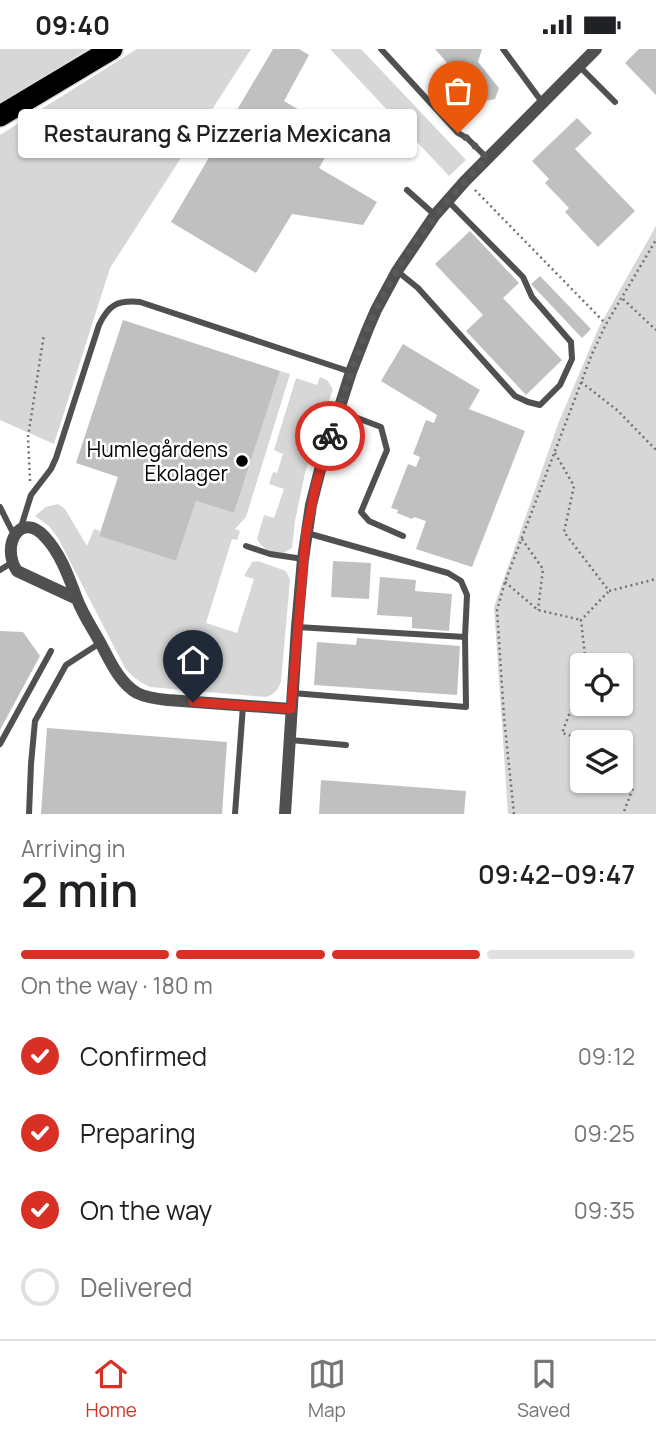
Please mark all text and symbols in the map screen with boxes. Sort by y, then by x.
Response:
text: 09:40 [35,7,110,43]
pin [428,61,488,133]
icon: bag [439,72,477,110]
callout: Restaurang & Pizzeria Mexicana [17,109,416,157]
text: Restaurang & Pizzeria Mexicana [44,117,391,149]
courier [295,401,365,471]
icon: bike [311,417,349,455]
place label: Humlegårdens Ekolager [87,435,228,487]
marker: Humlegårdens Ekolager [234,453,250,469]
pin [163,630,223,702]
icon: home [174,641,212,679]
map controls [570,653,633,793]
button: locate [570,653,633,716]
button: layers [570,730,633,793]
text: Arriving in [21,832,126,864]
text: 09:42–09:47 [478,856,635,892]
text: 2 min [21,858,138,921]
text: On the way · 180 m [21,969,213,1001]
icon: check [21,1037,59,1075]
text: Confirmed [80,1038,207,1074]
text: 09:12 [578,1040,635,1072]
icon: check [21,1114,59,1152]
text: Preparing [80,1115,196,1151]
text: 09:25 [573,1117,635,1149]
icon: check [21,1191,59,1229]
text: On the way [80,1192,212,1228]
text: 09:35 [574,1194,635,1226]
text: Delivered [80,1269,192,1305]
tab: Home [86,1355,137,1423]
tab: Map [308,1355,346,1423]
tab: Saved [517,1355,570,1423]

